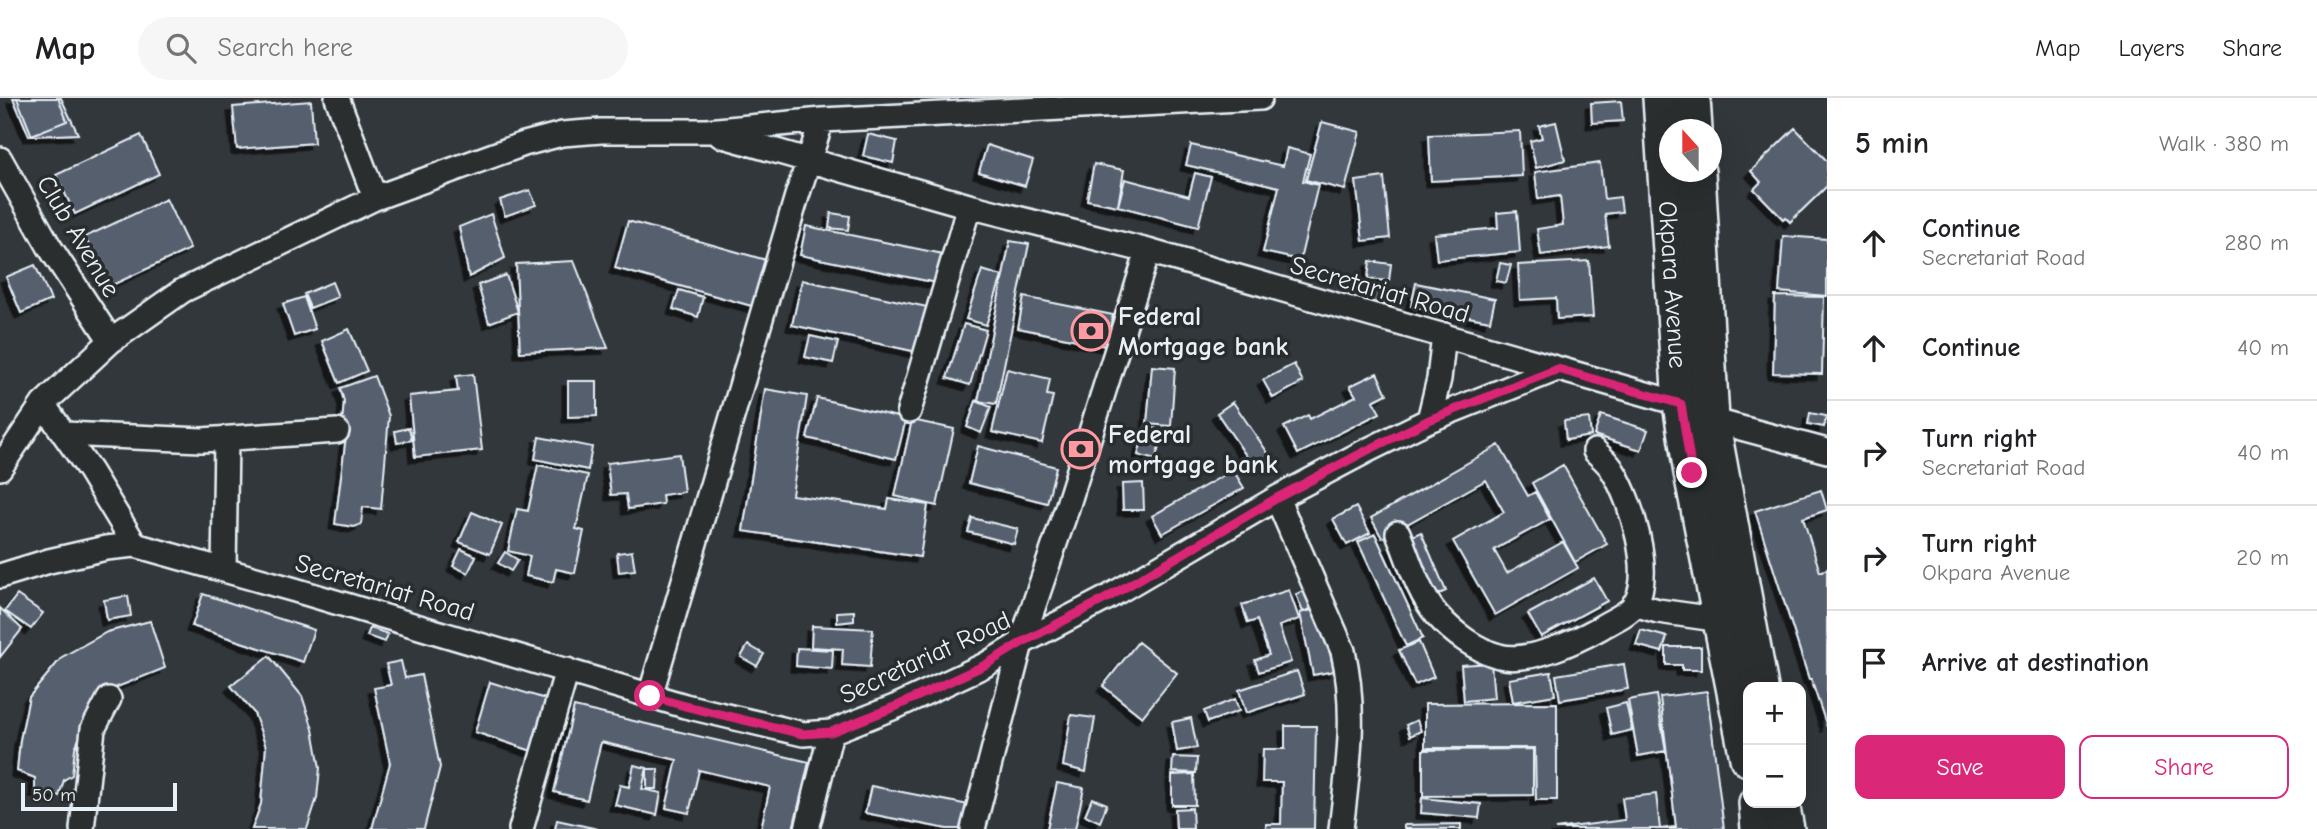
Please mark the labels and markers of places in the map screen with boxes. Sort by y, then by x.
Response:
place label: Federal Mortgage bank [1118,302,1288,362]
bank icon: Federal Mortgage bank [1070,310,1112,352]
place label: Federal mortgage bank [1108,420,1278,480]
bank icon: Federal mortgage bank [1060,428,1102,470]

